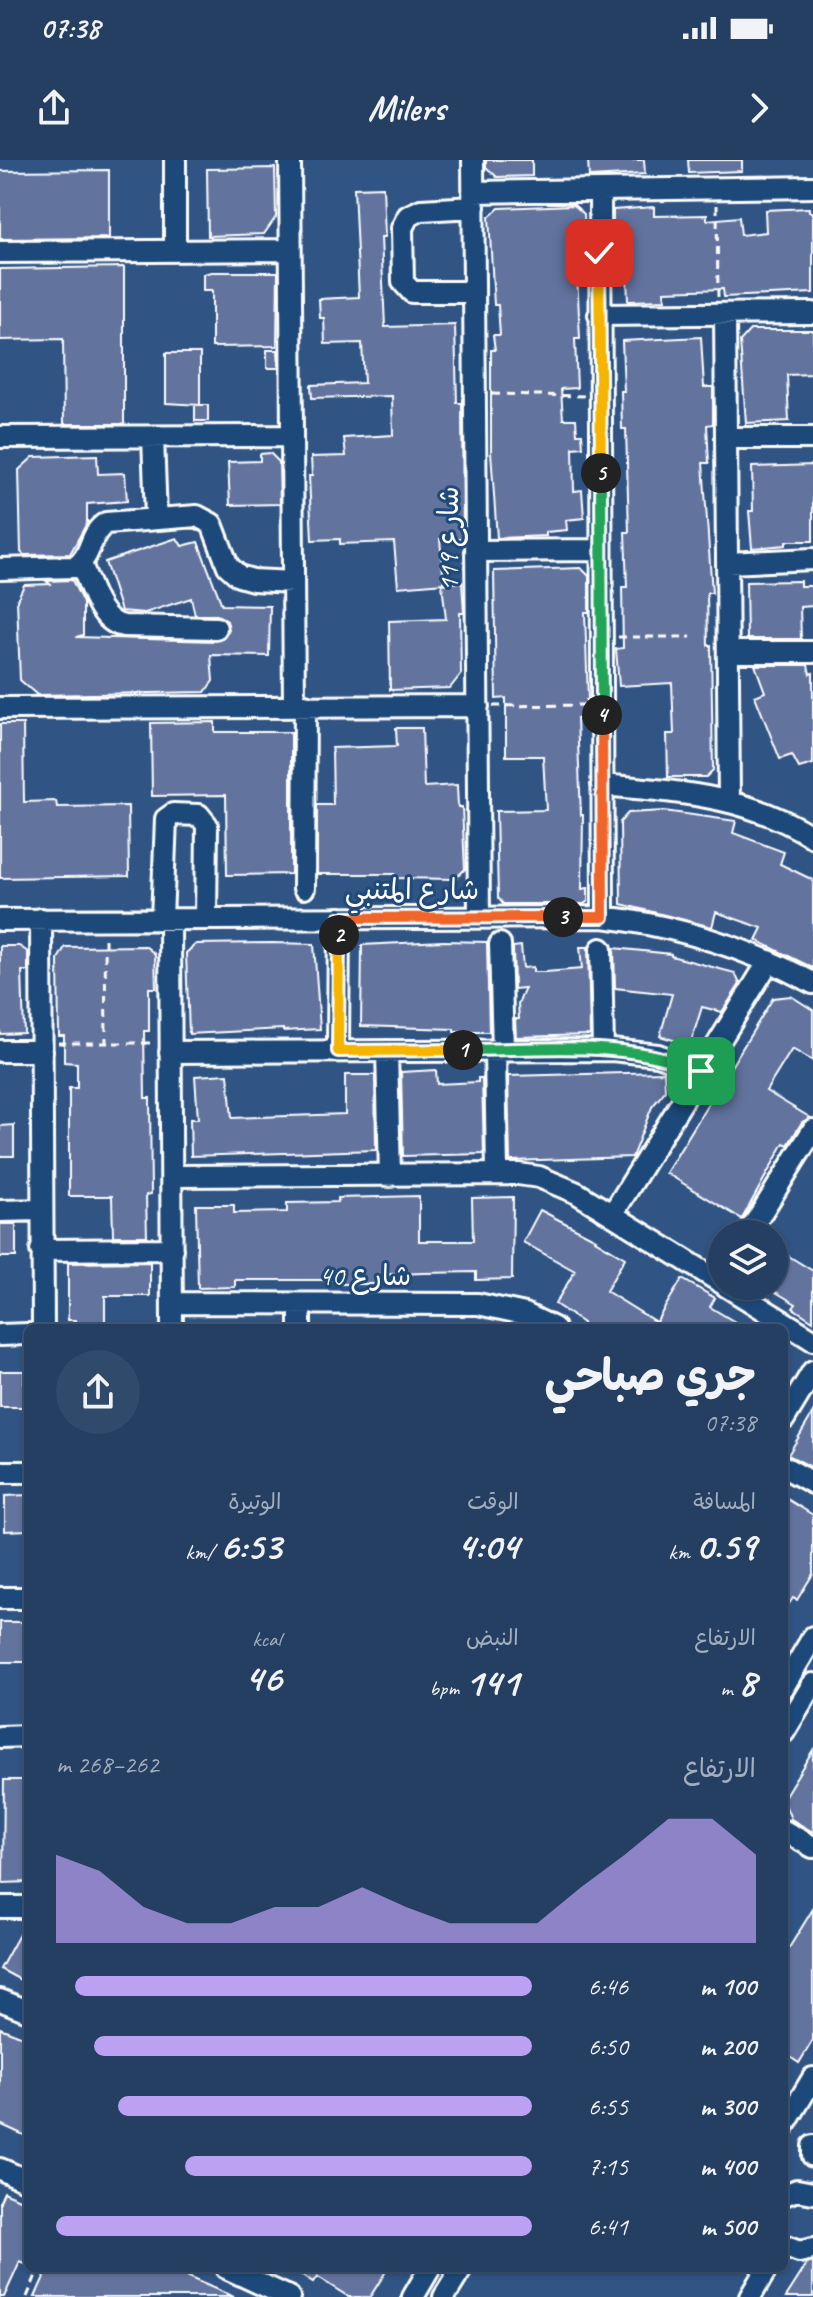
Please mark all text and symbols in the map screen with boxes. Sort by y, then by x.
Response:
text: 07:38 [40,9,100,47]
text: Milers [368,85,445,131]
icon: share [32,86,76,130]
icon: forward [737,86,781,130]
pin [565,219,633,287]
icon: check [577,231,621,275]
pin: 5 [581,453,621,493]
text: 5 [596,459,606,487]
street label: شارع 119 [431,486,468,592]
pin: 4 [582,695,622,735]
text: 4 [597,701,607,729]
street label: شارع المتنبي [345,872,479,914]
pin: 3 [543,897,583,937]
text: 3 [558,903,568,931]
pin: 2 [319,915,359,955]
text: 2 [334,921,344,949]
pin: 1 [443,1030,483,1070]
text: 1 [458,1036,468,1064]
pin [667,1037,735,1105]
icon: arrive [679,1049,723,1093]
map controls [708,1220,788,1300]
button: layers [708,1220,788,1300]
street label: شارع 40 [319,1258,411,1295]
text: جري صباحي [544,1348,756,1403]
button: share [56,1350,140,1434]
text: 07:38 [704,1406,756,1439]
text: الوتيرة [228,1488,281,1516]
text: الوقت [467,1488,519,1516]
text: المسافة [693,1488,756,1516]
text: 6:53 [219,1521,281,1571]
text: 4:04 [457,1521,519,1571]
text: 0.59 [695,1521,756,1571]
text: /km [185,1538,219,1566]
text: km [668,1538,695,1566]
text: النبض [466,1624,519,1652]
text: الارتفاع [694,1624,756,1652]
text: kcal [252,1625,281,1653]
text: 46 [245,1653,281,1703]
text: 141 [465,1657,519,1707]
text: 8 [738,1657,756,1707]
text: bpm [429,1674,465,1702]
text: m [720,1674,738,1702]
text: 262–268 m [56,1748,159,1781]
text: الارتفاع [683,1752,756,1785]
text: 6:46 [588,1970,628,2003]
text: 100 m [700,1970,756,2003]
text: 6:50 [588,2030,628,2063]
text: 200 m [700,2030,756,2063]
text: 6:55 [588,2090,628,2123]
text: 300 m [700,2090,756,2123]
text: 7:15 [588,2150,628,2183]
text: 400 m [700,2150,756,2183]
text: 6:41 [588,2210,628,2243]
text: 500 m [700,2210,756,2243]

